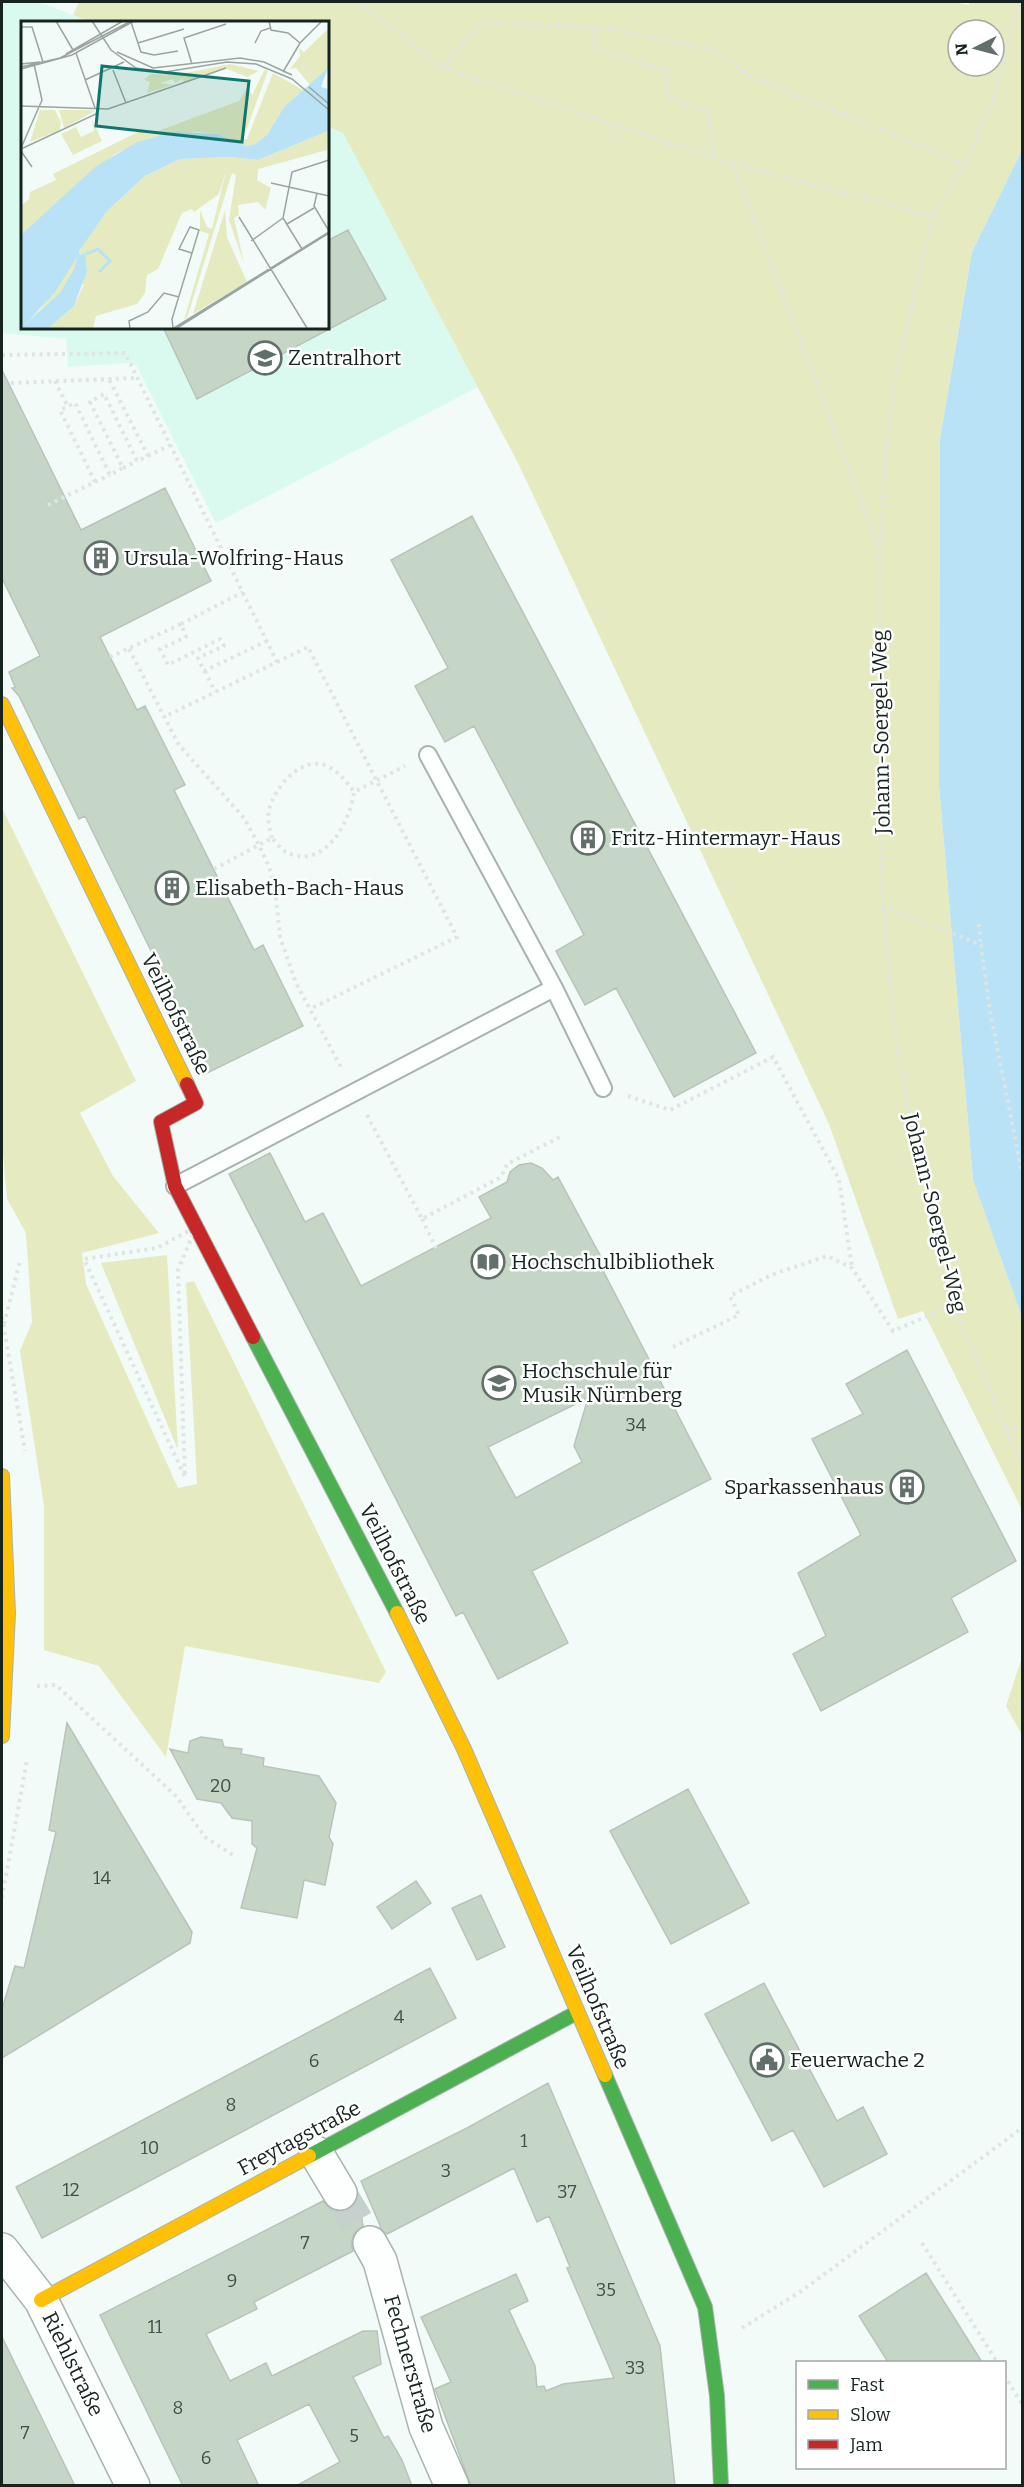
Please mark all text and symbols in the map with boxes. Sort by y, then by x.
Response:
north arrow [946,18,1006,78]
inset map [21,21,328,328]
text: N [951,42,972,57]
school or university icon: Zentralhort [247,340,283,376]
place label: Zentralhort [288,345,402,371]
building icon: Ursula-Wolfring-Haus [83,540,119,576]
place label: Ursula-Wolfring-Haus [124,545,344,571]
street label: Johann-Soergel-Weg [866,629,896,836]
building icon: Fritz-Hintermayr-Haus [570,820,606,856]
place label: Fritz-Hintermayr-Haus [611,825,841,851]
building icon: Elisabeth-Bach-Haus [154,870,190,906]
place label: Elisabeth-Bach-Haus [195,875,404,901]
street label: Veilhofstraße [135,949,217,1079]
street label: Johann-Soergel-Weg [897,1110,972,1316]
library icon: Hochschulbibliothek [470,1244,506,1280]
place label: Hochschulbibliothek [511,1249,714,1275]
place label: Hochschule für Musik Nürnberg [522,1358,683,1408]
school or university icon: Hochschule für Musik Nürnberg [481,1365,517,1401]
house number: 34 [626,1414,647,1436]
building icon: Sparkassenhaus [889,1469,925,1505]
place label: Sparkassenhaus [724,1474,884,1500]
street label: Veilhofstraße [353,1499,437,1629]
house number: 20 [210,1775,232,1797]
house number: 14 [93,1867,111,1889]
street label: Veilhofstraße [560,1941,636,2073]
house number: 4 [394,2006,405,2028]
public building icon: Feuerwache 2 [749,2042,785,2078]
place label: Feuerwache 2 [790,2047,925,2073]
house number: 6 [309,2050,319,2072]
house number: 8 [226,2094,236,2116]
street label: Freytagstraße [233,2095,365,2181]
house number: 1 [520,2130,528,2152]
house number: 10 [141,2137,159,2159]
house number: 3 [441,2160,451,2182]
house number: 12 [62,2179,80,2201]
house number: 37 [557,2181,577,2203]
house number: 7 [300,2232,310,2254]
house number: 9 [227,2270,237,2292]
house number: 35 [596,2279,616,2301]
street label: Fechnerstraße [378,2292,442,2436]
street label: Riehlstraße [37,2307,109,2421]
house number: 11 [148,2316,163,2338]
house number: 33 [625,2357,645,2379]
legend [796,2361,1006,2469]
text: Fast [850,2374,885,2396]
house number: 8 [173,2397,183,2419]
text: Slow [850,2404,891,2426]
house number: 7 [20,2422,30,2444]
house number: 5 [349,2425,359,2447]
text: Jam [849,2434,883,2456]
house number: 6 [201,2447,211,2469]

